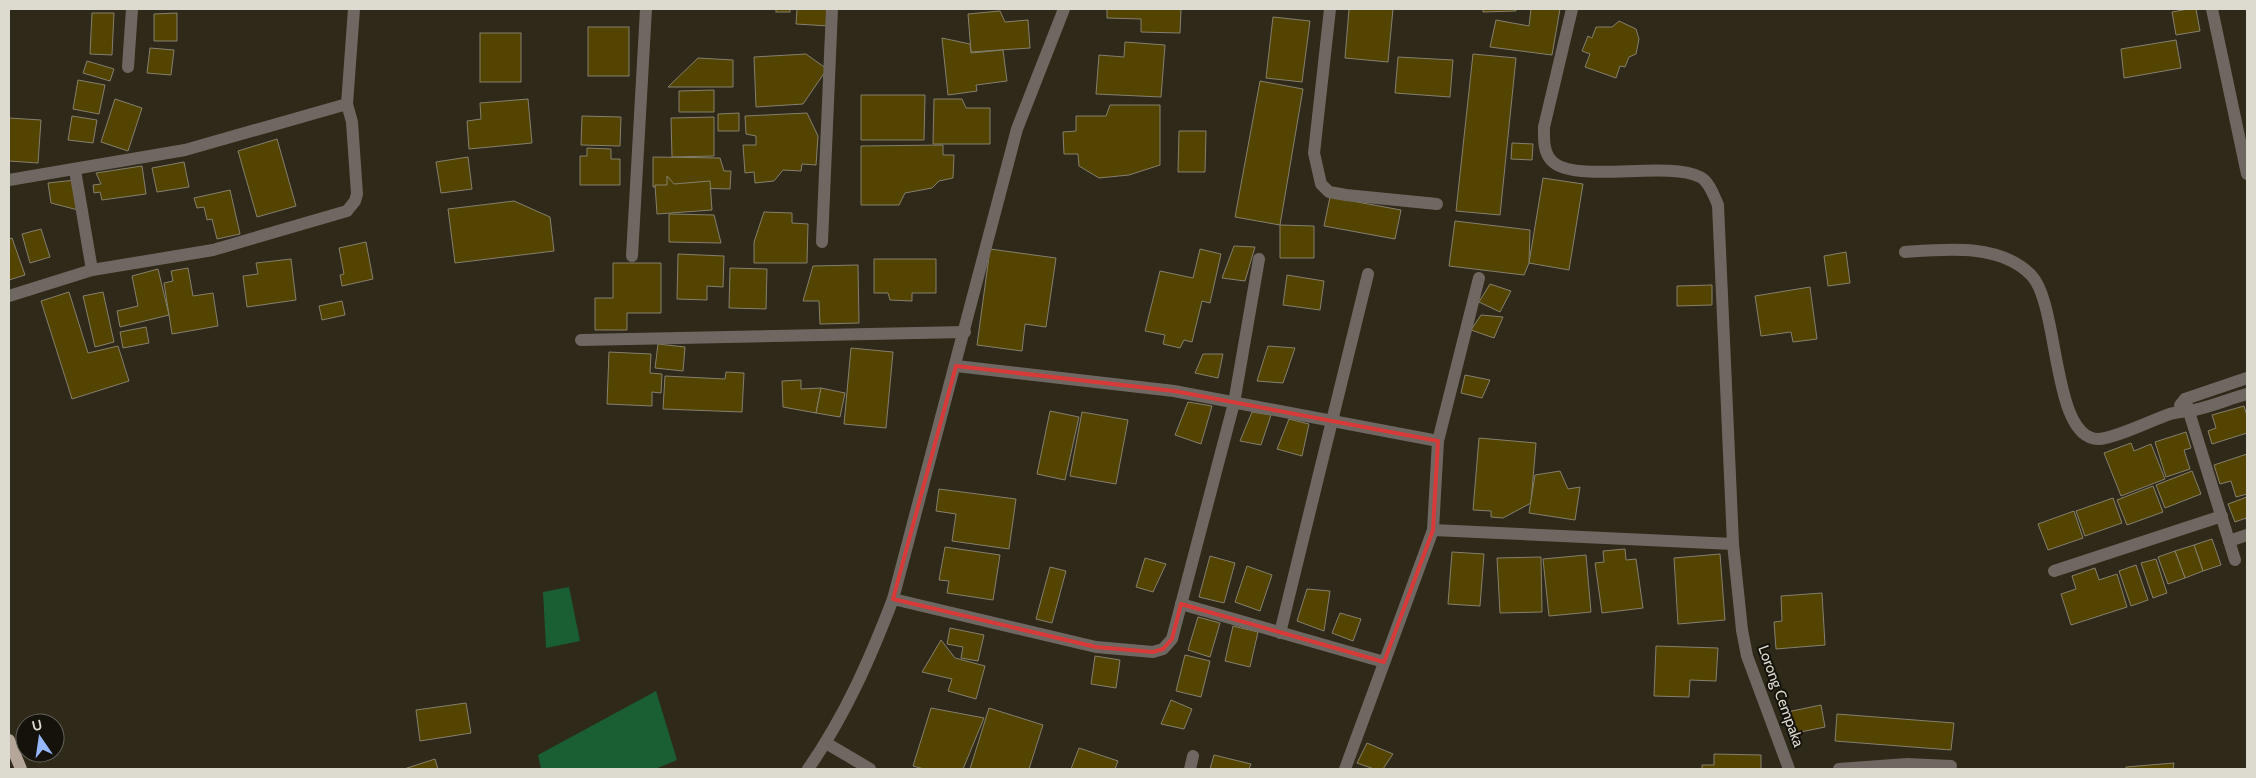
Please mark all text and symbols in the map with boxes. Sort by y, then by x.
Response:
street label: Lorong Cempaka [1754,643,1808,750]
north arrow [15,713,65,763]
text: U [30,715,44,735]

